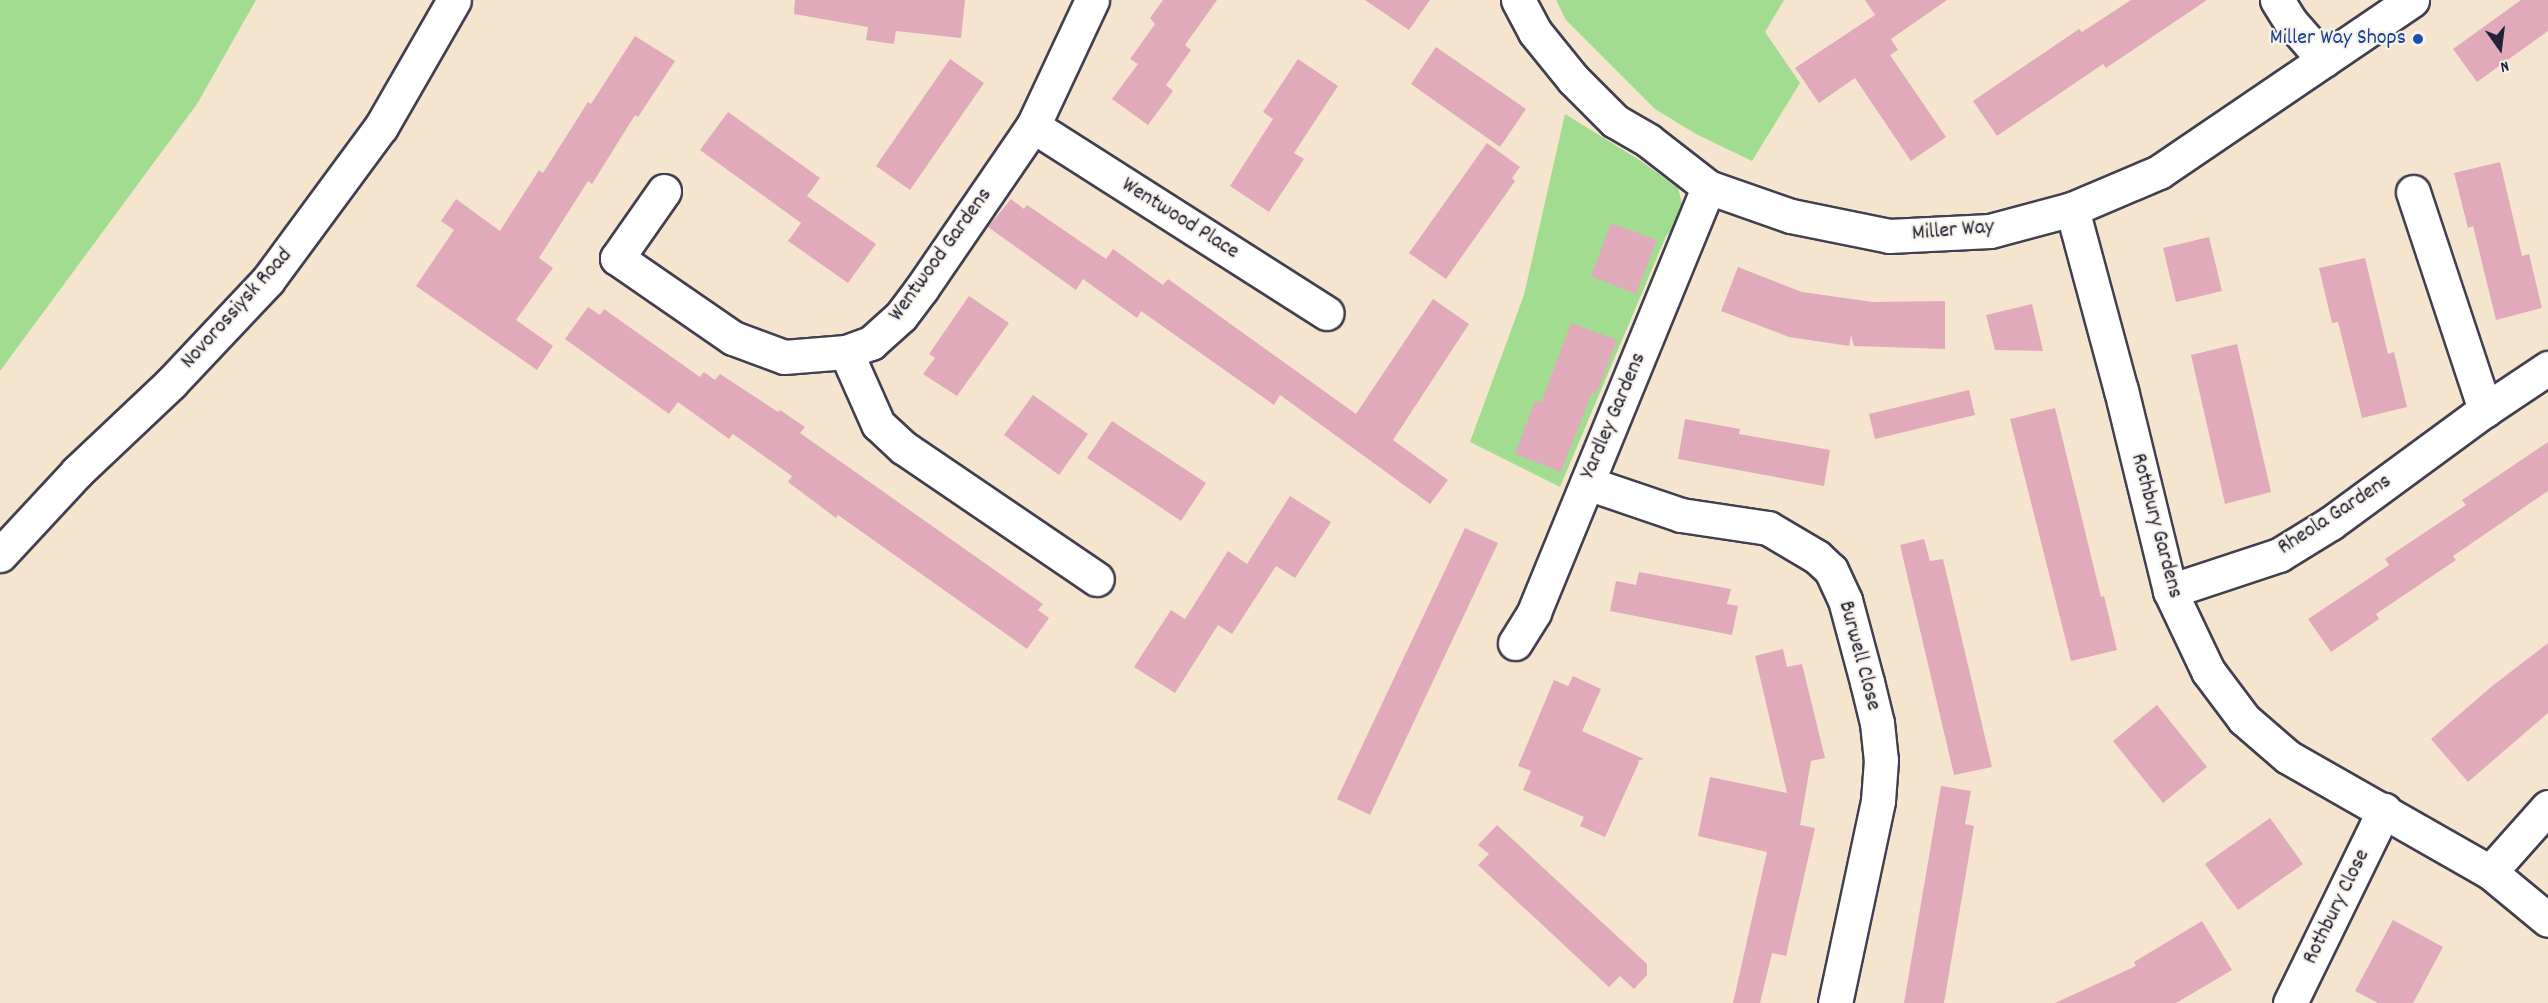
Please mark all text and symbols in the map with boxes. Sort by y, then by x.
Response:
north arrow [2470,18,2530,78]
place label: Miller Way Shops [2270,26,2406,52]
marker: Miller Way Shops [2411,32,2425,46]
text: N [2498,54,2511,78]
street label: Wentwood Place [1116,172,1244,266]
street label: Wentwood Gardens [884,183,998,327]
street label: Miller Way [1911,214,1995,248]
street label: Novorossiysk Road [176,243,298,375]
street label: Yardley Gardens [1576,349,1652,483]
street label: Rothbury Gardens [2124,451,2188,601]
street label: Rheola Gardens [2273,469,2397,561]
street label: Burwell Close [1832,598,1886,714]
street label: Rothbury Close [2298,845,2376,969]

